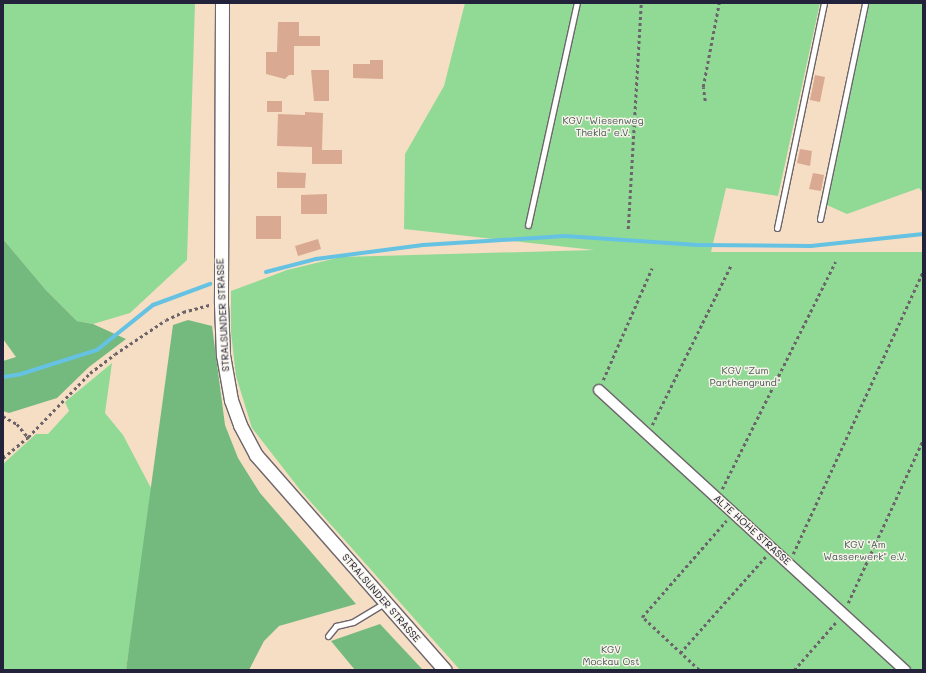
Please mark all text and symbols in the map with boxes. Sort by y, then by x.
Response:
park label: KGV "Wiesenweg Thekla" e.V. [562,114,644,138]
street label: STRALSUNDER STRASSE [214,258,232,372]
park label: KGV "Zum Parthengrund" [710,364,780,388]
street label: ALTE HOHE STRASSE [711,492,793,568]
park label: KGV "Am Wasserwerk" e.V. [823,538,907,562]
street label: STRALSUNDER STRASSE [339,551,423,645]
park label: KGV Mockau Ost [582,643,640,666]

